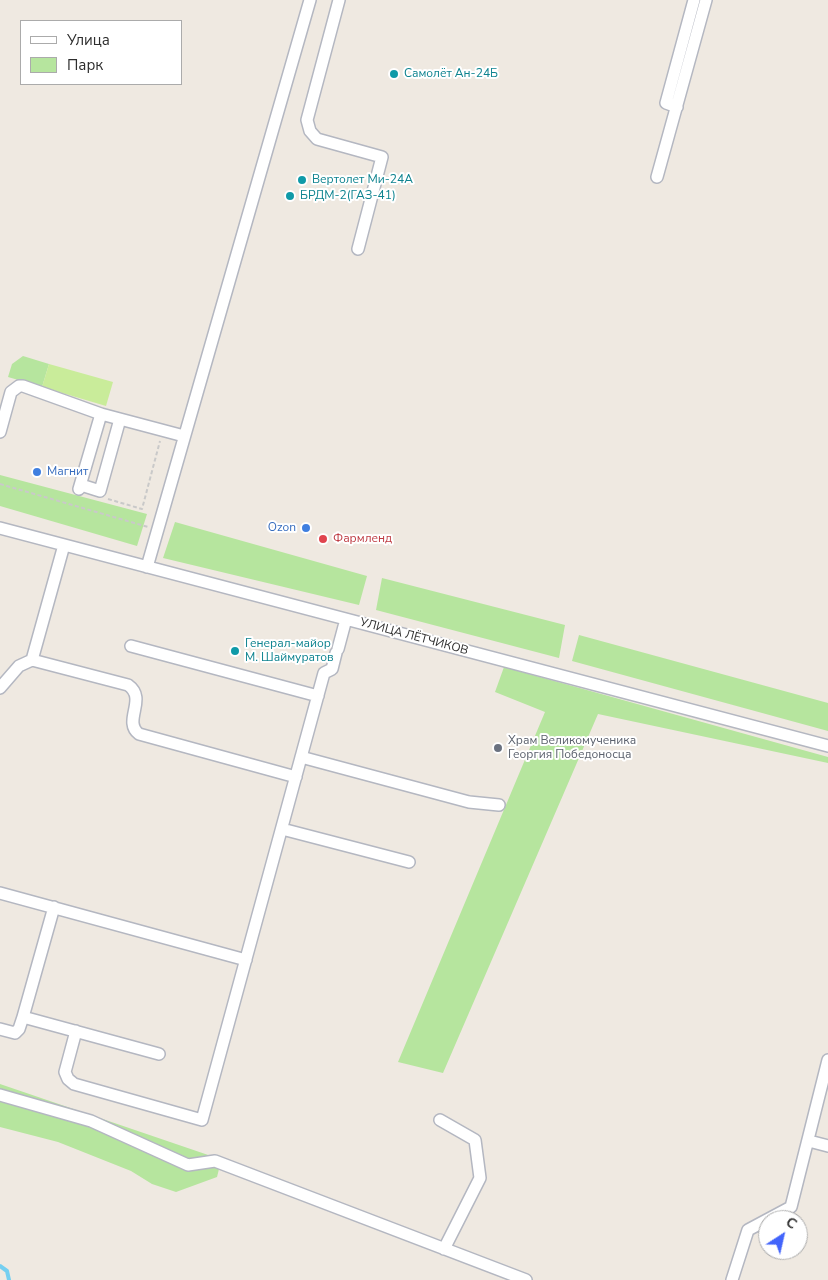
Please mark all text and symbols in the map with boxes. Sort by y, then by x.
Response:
legend [20,20,182,85]
text: Улица [67,30,110,50]
text: Парк [67,55,103,75]
place label: Самолёт Ан-24Б [404,67,498,81]
marker: Самолёт Ан-24Б [388,68,400,80]
place label: Вертолет Ми-24А [312,173,413,187]
marker: Вертолет Ми-24А [296,174,308,186]
place label: БРДМ-2(ГАЗ-41) [300,189,396,203]
marker: БРДМ-2(ГАЗ-41) [284,190,296,202]
place label: Магнит [47,465,88,479]
marker: Магнит [31,466,43,478]
place label: Ozon [268,521,296,535]
marker: Ozon [300,522,312,534]
place label: Фармленд [333,532,392,546]
marker: Фармленд [317,533,329,545]
street label: УЛИЦА ЛЁТЧИКОВ [358,616,470,658]
place label: Генерал-майор М. Шаймуратов [245,637,334,665]
marker: Генерал-майор М. Шаймуратов [229,645,241,657]
place label: Храм Великомученика Георгия Победоносца [508,734,636,762]
marker: Храм Великомученика Георгия Победоносца [492,742,504,754]
north arrow [758,1210,808,1260]
text: С [782,1213,801,1234]

